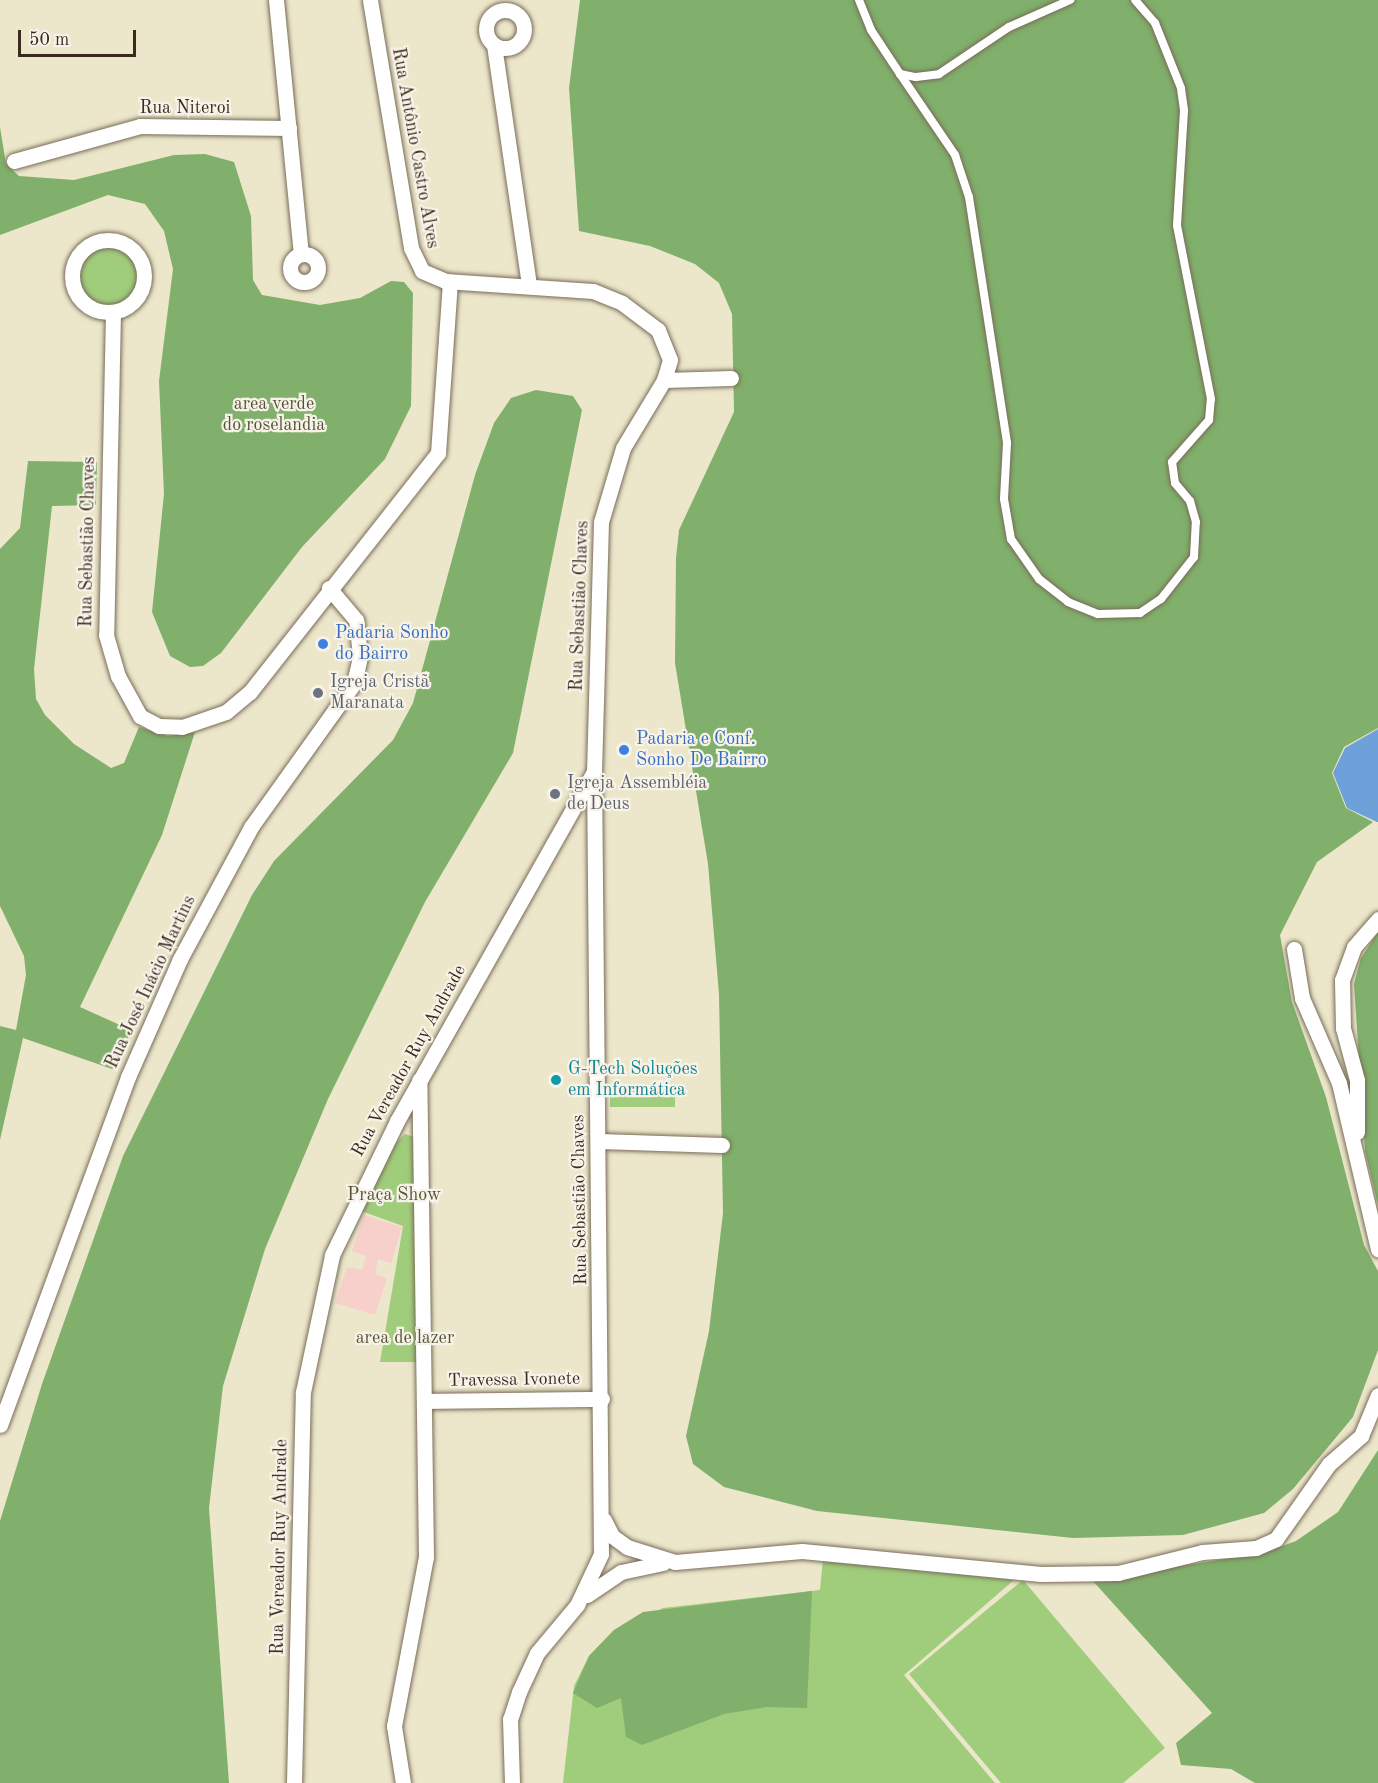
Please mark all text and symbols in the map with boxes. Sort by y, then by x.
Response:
scale bar [21,18,140,56]
text: 50 m [29,31,69,49]
street label: Rua Antônio Castro Alves [387,46,443,250]
street label: Rua Niteroi [140,97,230,119]
park label: area verde do roselandia [223,394,325,436]
street label: Rua Sebastião Chaves [76,456,100,628]
street label: Rua Sebastião Chaves [566,520,594,692]
place label: Padaria Sonho do Bairro [335,623,448,666]
marker: Padaria Sonho do Bairro [316,637,330,651]
place label: Igreja Cristã Maranata [330,672,429,714]
marker: Igreja Cristã Maranata [311,686,325,700]
place label: Padaria e Conf. Sonho De Bairro [636,729,767,771]
marker: Padaria e Conf. Sonho De Bairro [617,743,631,757]
place label: Igreja Assembléia de Deus [567,773,707,816]
marker: Igreja Assembléia de Deus [548,787,562,801]
street label: Rua José Inácio Martins [101,892,201,1072]
street label: Rua Vereador Ruy Andrade [347,961,471,1161]
place label: G-Tech Soluções em Informática [568,1059,698,1102]
marker: G-Tech Soluções em Informática [549,1073,563,1087]
street label: Rua Sebastião Chaves [568,1114,592,1286]
park label: Praça Show [347,1184,441,1206]
park label: area de lazer [356,1327,454,1349]
street label: Travessa Ivonete [448,1368,580,1392]
street label: Rua Vereador Ruy Andrade [267,1439,293,1655]

